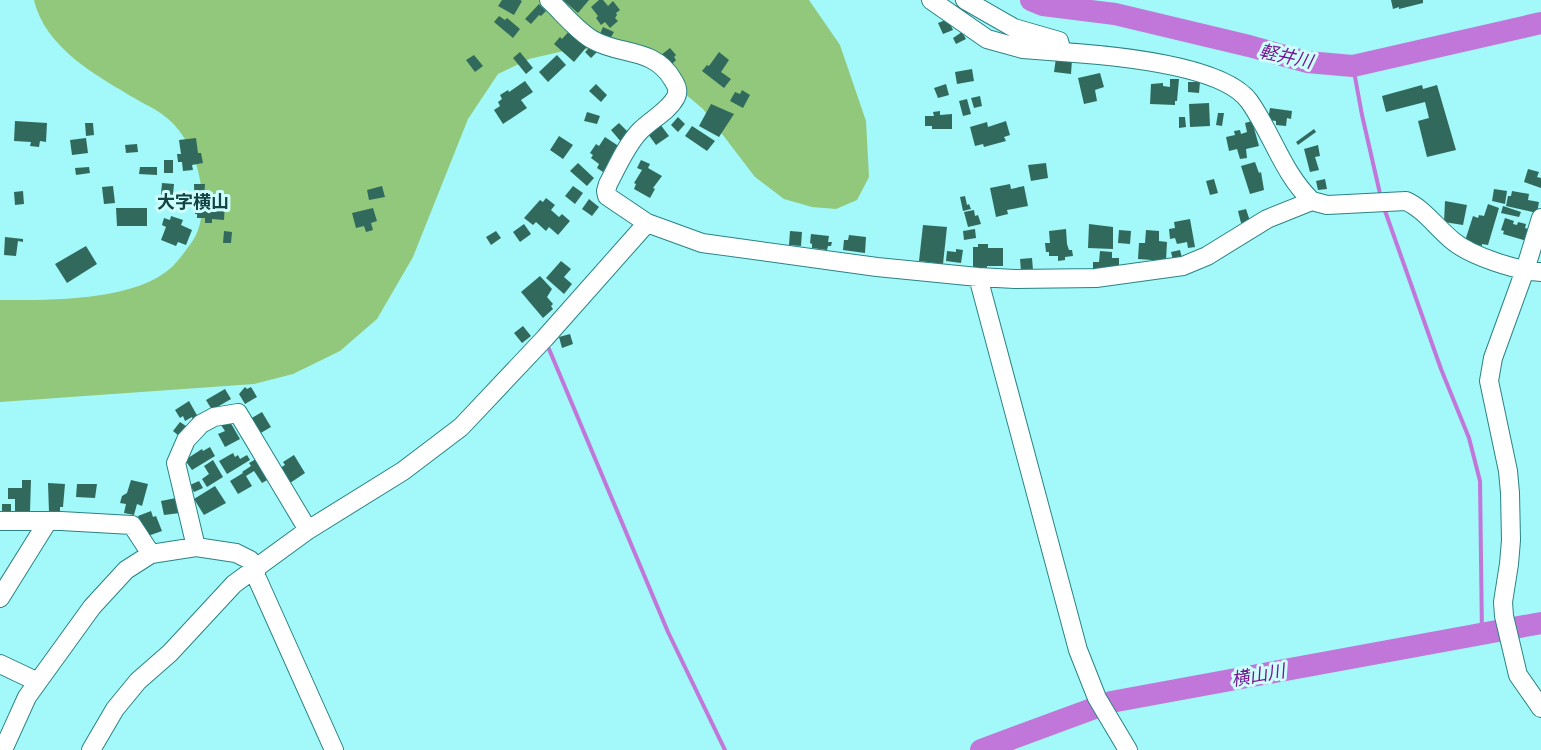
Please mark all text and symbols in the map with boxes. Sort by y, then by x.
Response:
water label: 軽井川 [1257,39,1317,73]
district label: 大字横山 [157,190,229,213]
water label: 横山川 [1229,659,1289,691]

